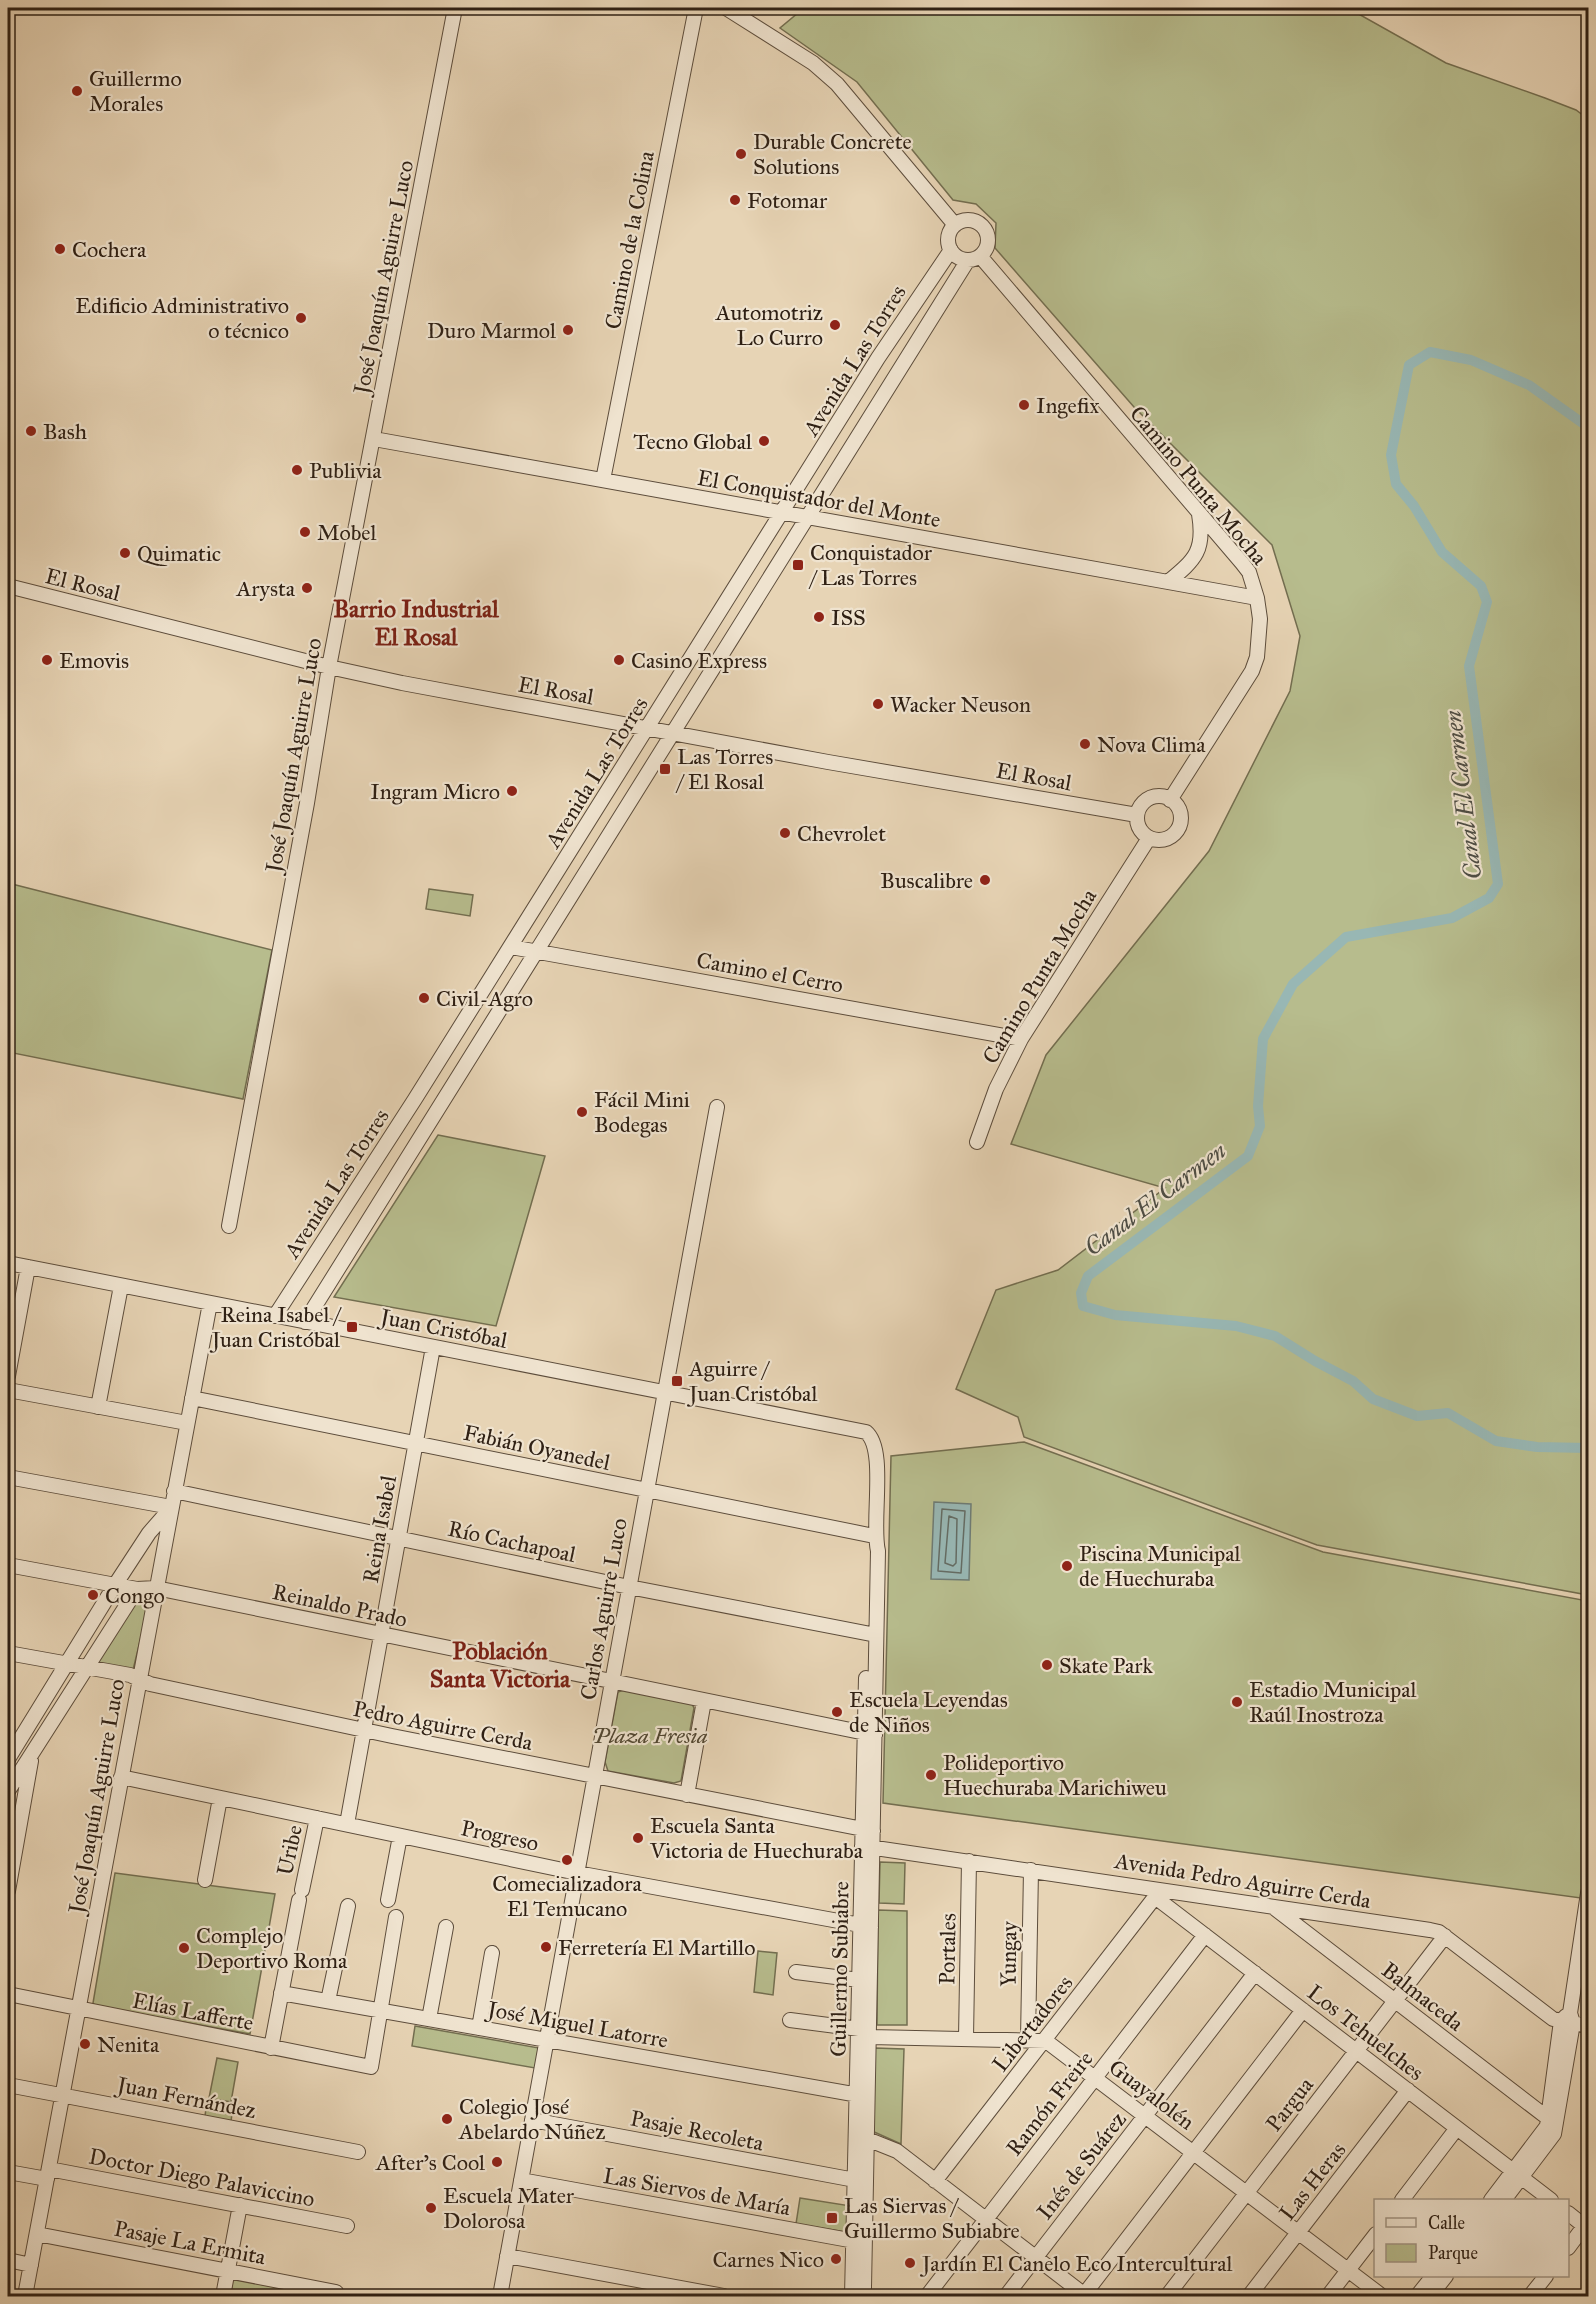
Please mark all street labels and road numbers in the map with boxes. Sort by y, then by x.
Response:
street label: Camino de la Colina [599,148,660,332]
street label: José Joaquín Aguirre Luco [347,158,419,398]
street label: Avenida Las Torres [797,280,912,441]
street label: Camino Punta Mocha [1124,400,1273,571]
street label: El Conquistador del Monte [695,464,943,533]
street label: El Rosal [43,562,123,607]
street label: José Joaquín Aguirre Luco [259,636,327,876]
street label: El Rosal [516,671,596,710]
street label: Avenida Las Torres [539,692,654,853]
street label: El Rosal [994,757,1074,796]
street label: Camino Punta Mocha [977,883,1103,1069]
street label: Camino el Cerro [695,946,845,999]
street label: Avenida Las Torres [278,1104,395,1264]
street label: Juan Cristóbal [376,1303,510,1354]
street label: Fabián Oyanedel [461,1419,613,1476]
street label: Reina Isabel [357,1473,402,1585]
street label: Río Cachapoal [446,1515,578,1568]
street label: Carlos Aguirre Luco [574,1516,633,1702]
street label: Reinaldo Prado [270,1578,410,1633]
street label: José Joaquín Aguirre Luco [62,1677,130,1917]
street label: Pedro Aguirre Cerda [351,1695,536,1756]
street label: Progreso [459,1814,541,1857]
street label: Uribe [271,1822,308,1878]
street label: Avenida Pedro Aguirre Cerda [1112,1847,1373,1914]
street label: Guillermo Subiabre [824,1881,855,2057]
street label: Portales [933,1913,962,1985]
street label: Yungay [994,1920,1023,1987]
street label: Balmaceda [1376,1956,1470,2037]
street label: Libertadores [986,1970,1078,2077]
street label: Los Tehuelches [1302,1979,1429,2086]
street label: Elías Lafferte [130,1987,256,2036]
street label: José Miguel Latorre [484,1995,670,2054]
street label: Ramón Freire [1000,2046,1099,2161]
street label: Guayalolén [1104,2053,1200,2135]
street label: Juan Fernández [113,2070,259,2124]
street label: Pargua [1260,2071,1319,2137]
street label: Pasaje Recoleta [628,2104,767,2157]
street label: Inés de Suárez [1031,2106,1132,2225]
street label: Las Heras [1273,2137,1351,2226]
street label: Doctor Diego Palaviccino [87,2142,317,2213]
street label: Las Siervos de María [601,2162,793,2221]
street label: Pasaje La Ermita [112,2215,269,2271]

